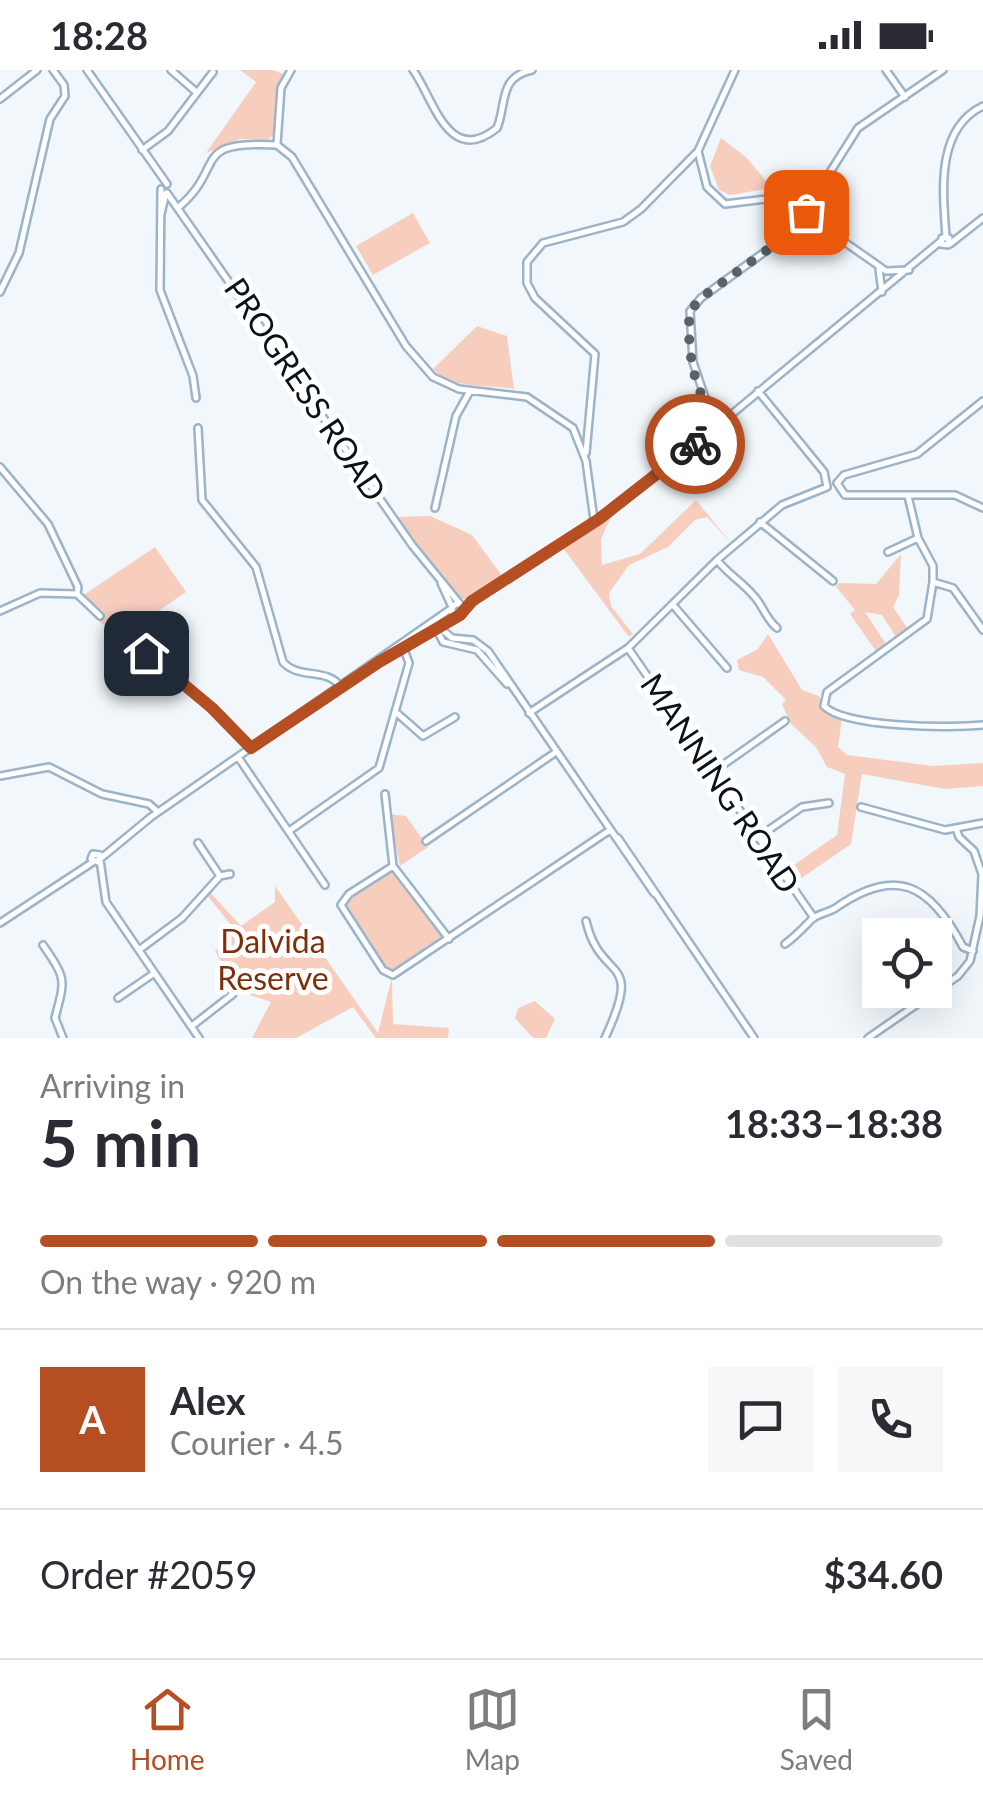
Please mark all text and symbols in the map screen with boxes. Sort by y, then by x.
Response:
text: 18:28 [50,12,148,58]
pin [764,170,849,255]
icon: bag [779,185,834,240]
street label: PROGRESS ROAD [217,270,395,508]
courier [645,394,745,494]
icon: bike [668,417,723,472]
pin [104,611,189,696]
icon: home [119,626,174,681]
street label: MANNING ROAD [633,666,809,900]
map controls [862,918,952,1008]
button: locate [862,918,952,1008]
park label: Dalvida Reserve [217,921,329,997]
text: Arriving in [40,1066,185,1105]
text: 18:33–18:38 [725,1100,943,1146]
text: 5 min [40,1103,201,1181]
text: On the way · 920 m [40,1262,316,1301]
button: chat [708,1367,813,1472]
button: phone [838,1367,943,1472]
text: Alex [170,1377,246,1423]
text: A [79,1396,106,1442]
text: Courier · 4.5 [170,1423,344,1462]
text: Order #2059 [40,1551,257,1597]
text: $34.60 [824,1551,943,1597]
tab: Home [130,1682,205,1776]
tab: Map [465,1682,520,1776]
tab: Saved [780,1682,853,1776]

